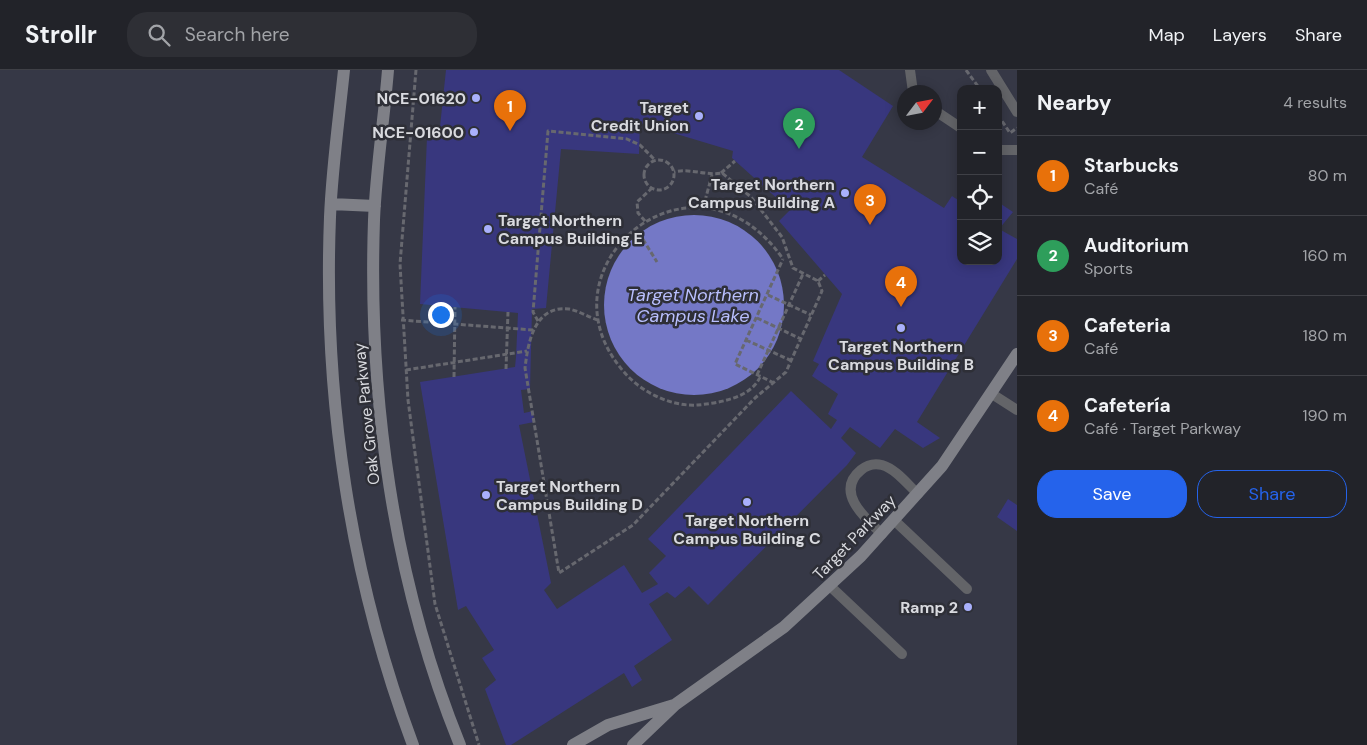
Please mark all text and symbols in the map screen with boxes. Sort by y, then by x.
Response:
search box [127,12,477,57]
text: Strollr [25,19,97,50]
icon: search [145,21,173,49]
text: Search here [185,22,290,47]
text: Map [1149,23,1185,47]
text: Layers [1213,23,1267,47]
text: Share [1295,23,1342,47]
north arrow [897,85,942,130]
map controls [957,85,1002,265]
button: + [957,85,1002,130]
place label: NCE-01620 [376,88,466,109]
text: Nearby [1037,89,1111,117]
pin: 1 [494,90,526,131]
marker: NCE-01620 [470,92,482,104]
text: 4 results [1283,92,1347,113]
place label: Target Credit Union [591,97,689,136]
pin: 2 [783,108,815,149]
marker: Target Credit Union [693,110,705,122]
place label: NCE-01600 [372,122,464,143]
marker: NCE-01600 [468,126,480,138]
button: − [957,130,1002,175]
text: Starbucks [1084,153,1179,178]
text: 1 [1050,165,1056,186]
text: 80 m [1308,165,1347,186]
place label: Target Northern Campus Building A [688,174,835,213]
button: locate [957,175,1002,220]
text: Café [1084,178,1118,199]
pin: 3 [854,184,886,225]
marker: Target Northern Campus Building A [839,187,851,199]
place label: Target Northern Campus Building E [498,210,643,249]
button: layers [957,220,1002,265]
marker: Target Northern Campus Building E [482,223,494,235]
text: Auditorium [1084,233,1189,258]
text: 2 [1048,245,1058,266]
text: 160 m [1303,245,1347,266]
text: Sports [1084,258,1133,279]
pin: 4 [885,266,917,307]
water label: Target Northern Campus Lake [627,283,759,328]
your location [428,302,454,328]
text: Cafeteria [1084,313,1171,338]
marker: Target Northern Campus Building B [895,322,907,334]
text: 3 [1048,325,1058,346]
text: 180 m [1303,325,1347,346]
place label: Target Northern Campus Building B [828,336,974,375]
text: Café [1084,338,1118,359]
street label: Oak Grove Parkway [349,342,384,486]
text: Cafetería [1084,393,1171,418]
text: 4 [1048,405,1058,426]
text: 190 m [1303,405,1347,426]
text: Café · Target Parkway [1084,418,1241,439]
button: Save [1037,470,1187,518]
button: Share [1197,470,1347,518]
place label: Target Northern Campus Building D [496,476,643,515]
marker: Target Northern Campus Building D [480,489,492,501]
street label: Target Parkway [808,490,901,585]
marker: Target Northern Campus Building C [741,496,753,508]
place label: Target Northern Campus Building C [673,510,821,549]
place label: Ramp 2 [900,597,958,618]
marker: Ramp 2 [962,601,974,613]

